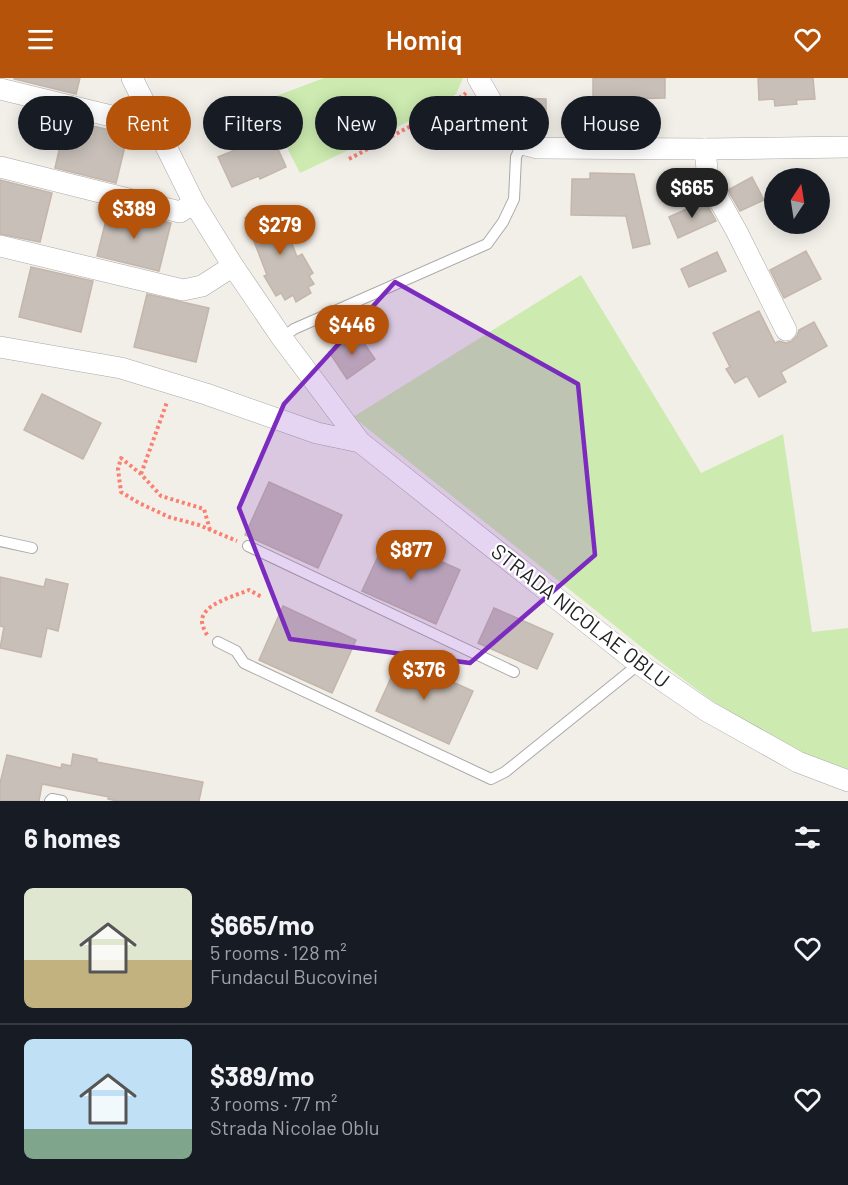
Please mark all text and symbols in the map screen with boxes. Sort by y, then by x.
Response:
icon: menu [24,23,57,56]
text: Homiq [386,23,462,55]
icon: heart [791,23,824,56]
chip: Buy [18,96,94,150]
chip: Rent [106,96,191,150]
chip: Filters [203,96,303,150]
chip: New [315,96,397,150]
chip: Apartment [409,96,549,150]
chip: House [561,96,661,150]
pin: $665 [656,168,728,219]
north arrow [764,168,830,234]
map controls [764,168,830,234]
text: $665 [670,175,714,199]
pin: $389 [98,189,170,240]
text: $389 [112,196,156,220]
pin: $279 [244,205,316,256]
text: $279 [258,212,302,236]
pin: $446 [316,305,388,356]
text: $446 [329,312,375,336]
pin: $877 [375,530,447,581]
text: $877 [390,537,432,561]
street label: STRADA NICOLAE OBLU [487,538,675,692]
pin: $376 [388,650,460,701]
text: $376 [403,657,445,681]
icon: filters [791,821,824,854]
text: 6 homes [24,822,121,853]
text: $665/mo [210,909,314,940]
icon: home [72,912,144,984]
icon: heart [791,932,824,965]
text: 5 rooms · 128 m² [210,940,347,964]
text: Fundacul Bucovinei [210,964,378,988]
text: $389/mo [210,1060,314,1091]
icon: home [72,1063,144,1135]
icon: heart [791,1083,824,1116]
text: 3 rooms · 77 m² [210,1091,338,1115]
text: Strada Nicolae Oblu [210,1115,380,1139]

